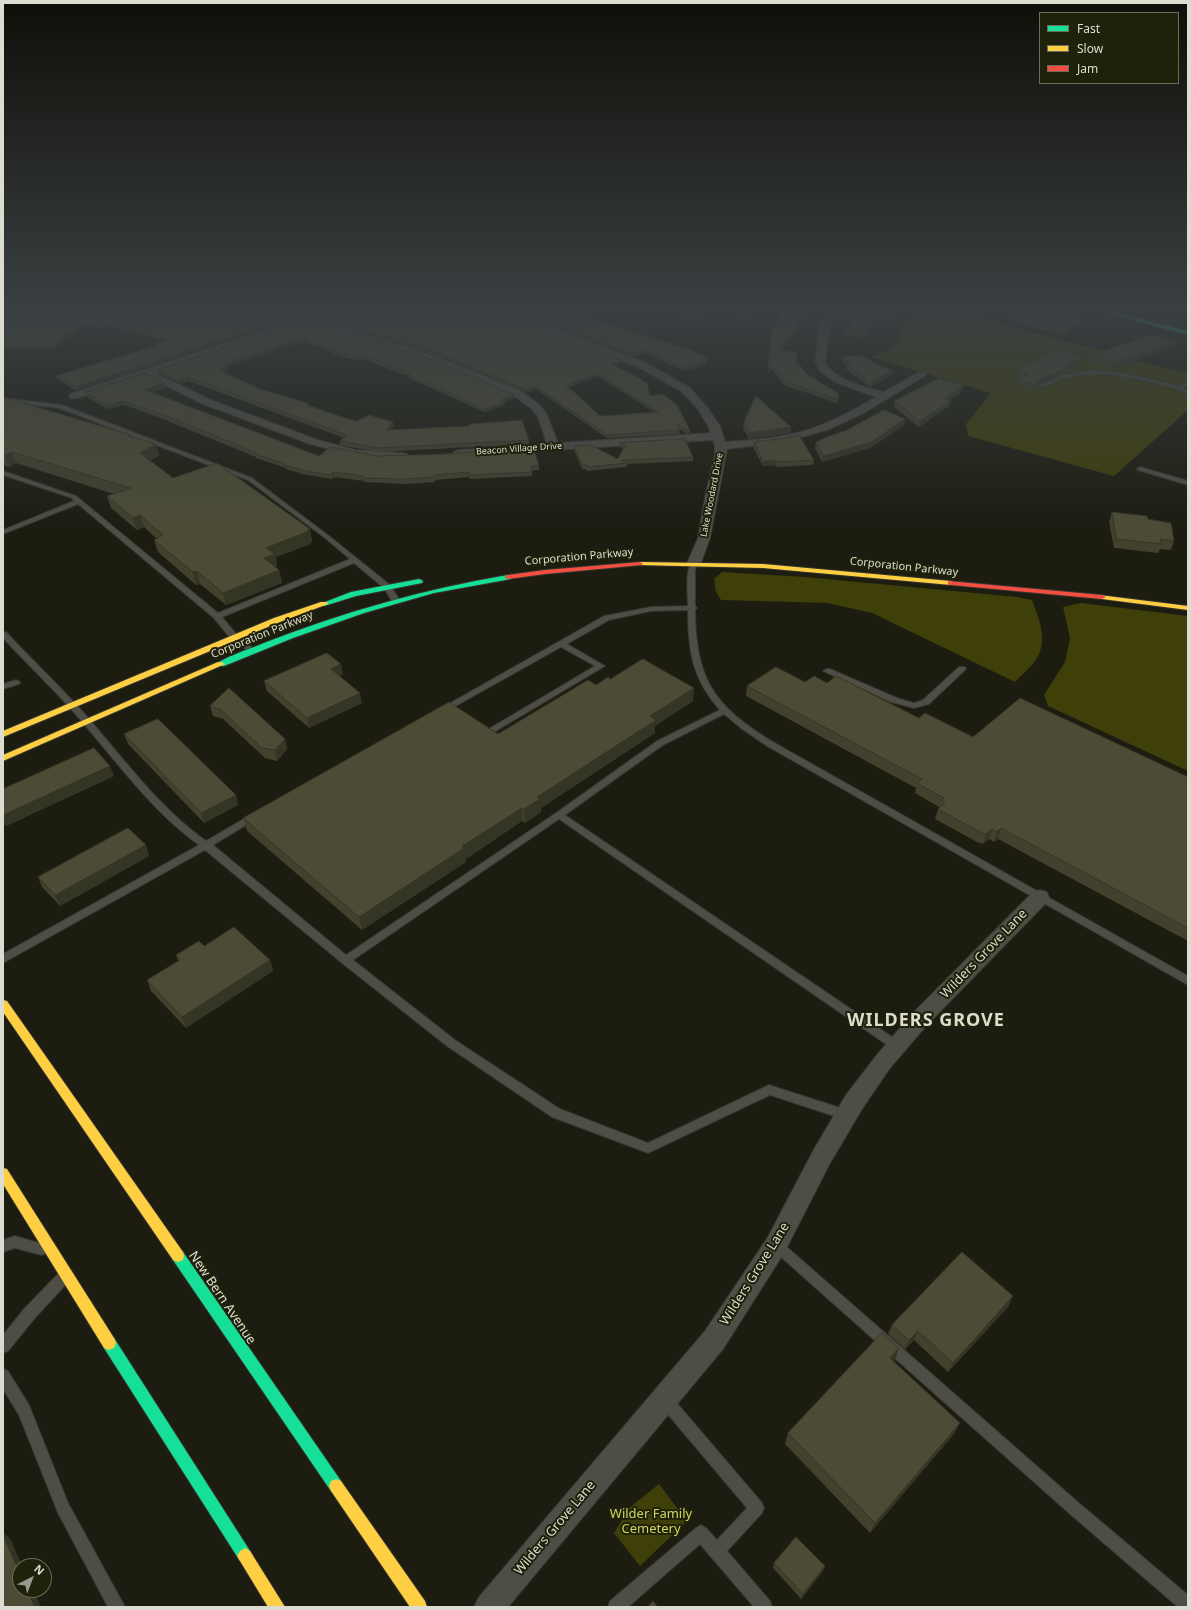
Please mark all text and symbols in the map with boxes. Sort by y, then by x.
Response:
legend [1039,12,1179,84]
text: Fast [1077,20,1100,37]
text: Slow [1077,40,1103,57]
text: Jam [1077,60,1098,77]
street label: Beacon Village Drive [476,441,562,457]
street label: Lake Woodard Drive [699,452,725,538]
street label: Corporation Parkway [524,546,634,568]
street label: Corporation Parkway [849,555,959,579]
street label: Corporation Parkway [209,608,315,662]
street label: Wilders Grove Lane [937,906,1031,1002]
district label: WILDERS GROVE [847,1010,1005,1032]
street label: Wilders Grove Lane [717,1220,793,1328]
street label: New Bern Avenue [185,1249,259,1347]
street label: Wilders Grove Lane [511,1478,599,1578]
park label: Wilder Family Cemetery [610,1506,692,1537]
north arrow [12,1558,52,1598]
text: N [31,1561,48,1578]

